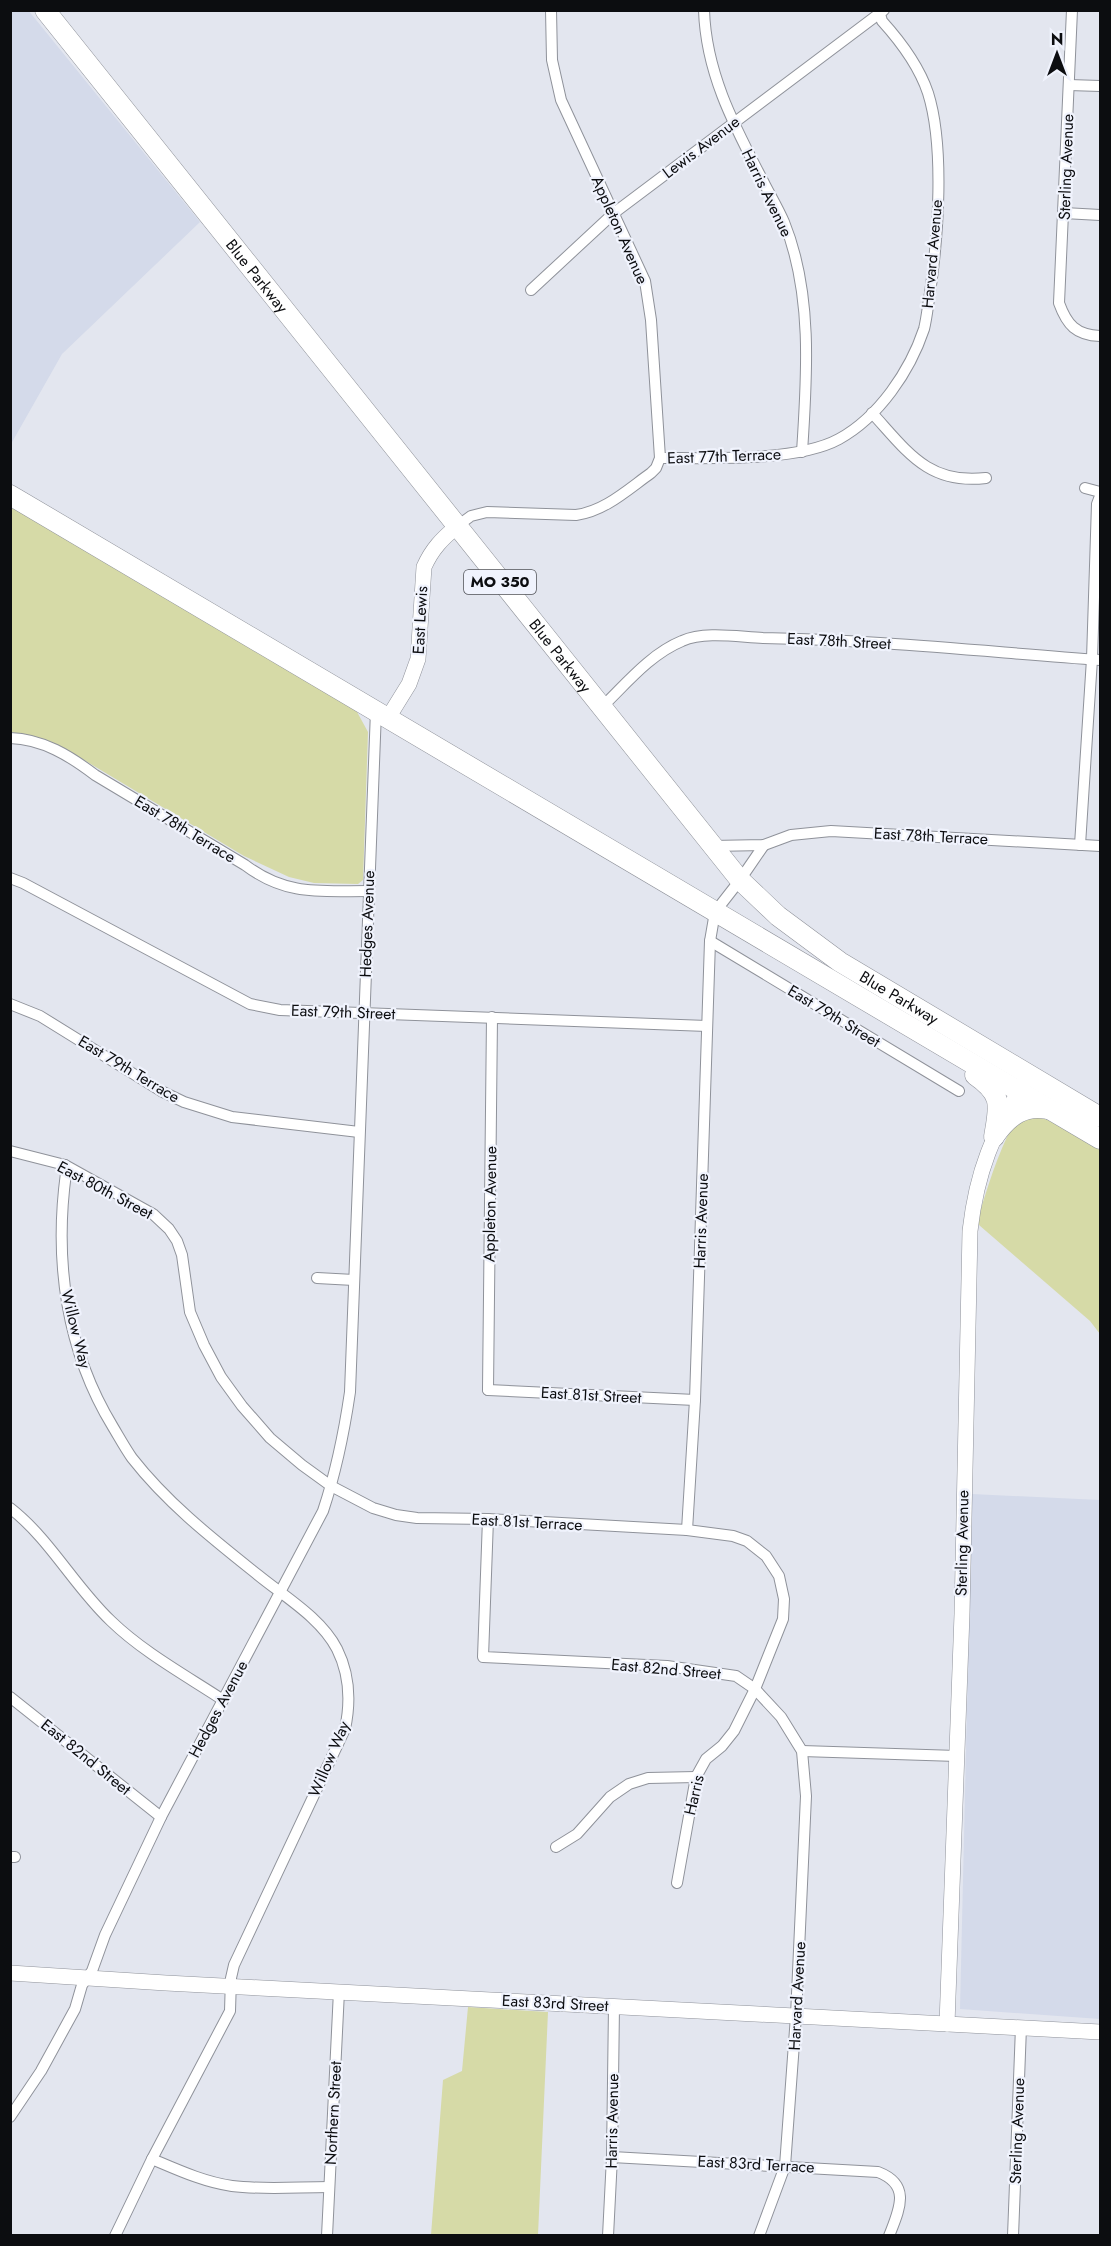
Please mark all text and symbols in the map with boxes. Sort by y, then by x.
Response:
north arrow [1027,24,1087,84]
text: N [1051,28,1063,51]
street label: Lewis Avenue [658,110,744,184]
street label: Sterling Avenue [1053,113,1079,221]
street label: Harris Avenue [736,145,798,241]
street label: Appleton Avenue [586,172,654,288]
street label: Harvard Avenue [916,199,948,309]
street label: Blue Parkway [221,234,294,318]
street label: East 77th Terrace [667,443,781,469]
road number: MO 350 [464,570,536,594]
street label: East Lewis [407,585,433,655]
street label: Blue Parkway [524,614,598,698]
street label: East 78th Street [787,627,892,655]
street label: East 78th Terrace [130,790,240,868]
street label: East 78th Terrace [873,822,989,850]
street label: Hedges Avenue [354,870,380,978]
street label: Blue Parkway [855,965,944,1030]
street label: East 79th Street [783,979,885,1053]
street label: East 79th Street [290,999,396,1025]
street label: East 79th Terrace [74,1030,184,1108]
street label: Appleton Avenue [477,1146,503,1262]
street label: East 80th Street [53,1155,157,1225]
street label: Harris Avenue [688,1173,714,1269]
street label: Willow Way [55,1287,97,1372]
street label: East 81st Street [540,1381,642,1409]
street label: Sterling Avenue [950,1490,974,1596]
street label: East 81st Terrace [471,1508,583,1536]
street label: East 82nd Street [610,1653,722,1685]
street label: Hedges Avenue [183,1656,253,1762]
street label: East 82nd Street [36,1713,136,1801]
street label: Willow Way [303,1717,356,1801]
street label: Harris [678,1773,710,1817]
street label: Harvard Avenue [783,1941,811,2051]
street label: East 83rd Street [501,1989,609,2017]
street label: Northern Street [319,2060,347,2166]
street label: Harris Avenue [600,2073,624,2169]
street label: Sterling Avenue [1004,2077,1030,2185]
street label: East 83rd Terrace [697,2149,815,2179]

